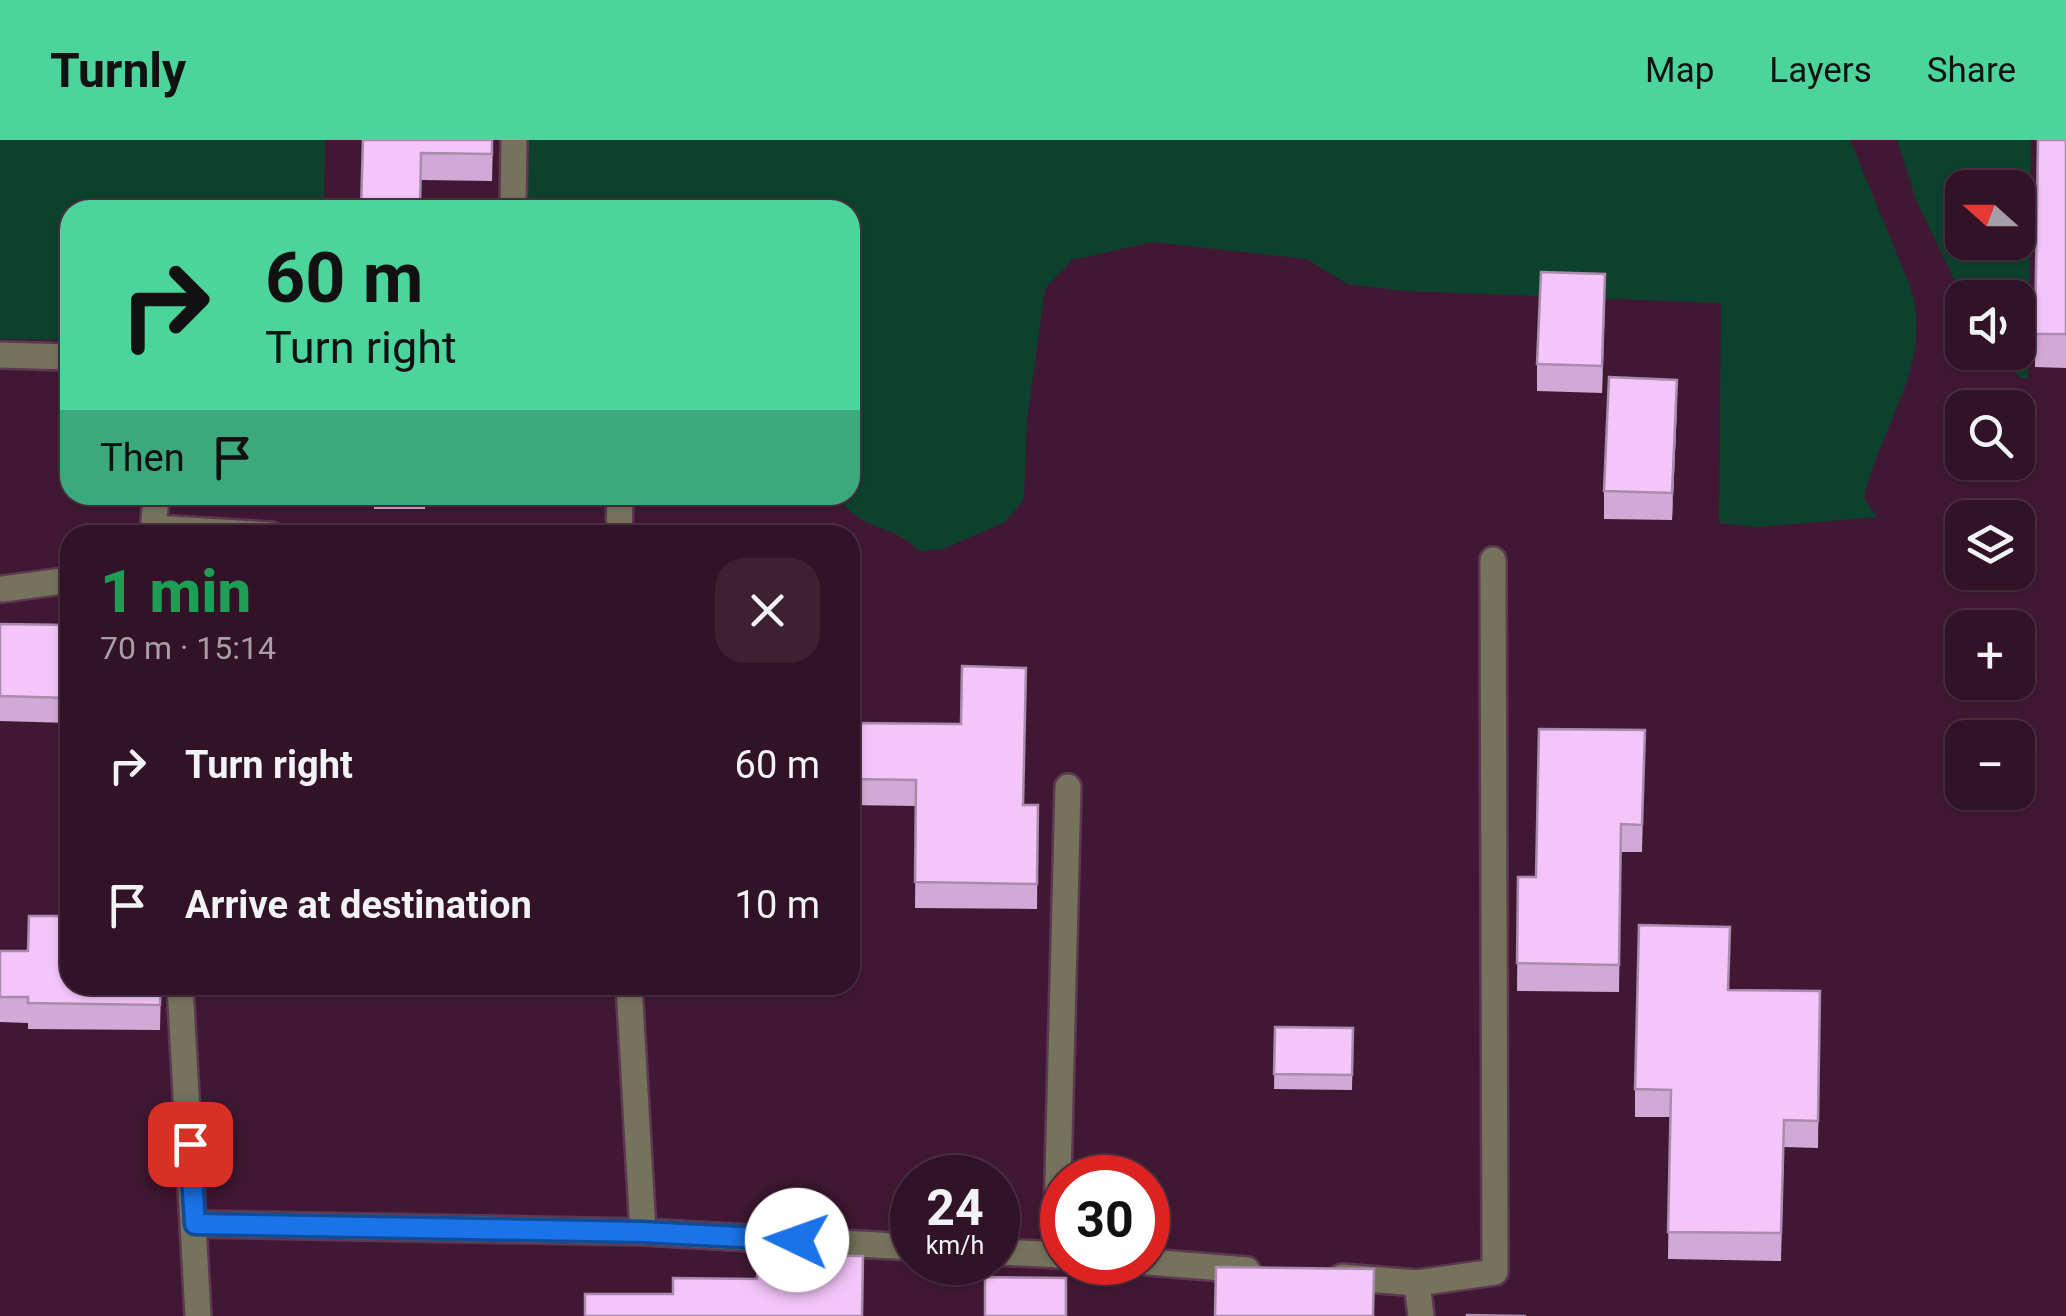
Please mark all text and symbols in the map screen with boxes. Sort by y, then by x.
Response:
text: Turnly [50,42,186,99]
text: Map [1645,50,1714,91]
text: Layers [1769,50,1872,91]
text: Share [1927,50,2016,91]
north arrow [1945,170,2035,260]
map controls [1945,170,2035,810]
text: 60 m [265,237,423,319]
icon: right [100,240,230,370]
button: sound [1945,280,2035,370]
text: Turn right [265,321,457,374]
button: search [1945,390,2035,480]
icon: arrive [205,430,260,485]
text: Then [100,436,185,480]
button: layers [1945,500,2035,590]
text: 1 min [100,556,251,627]
button: close [715,558,820,663]
button: + [1945,610,2035,700]
text: 70 m · 15:14 [100,629,276,667]
button: − [1945,720,2035,810]
icon: right [100,738,155,793]
text: Turn right [185,743,353,787]
text: 60 m [735,743,820,787]
icon: arrive [100,878,155,933]
text: Arrive at destination [185,883,532,927]
text: 10 m [735,883,820,927]
pin [148,1102,233,1187]
icon: arrive [163,1117,218,1172]
speed limit sign: 30 [1040,1155,1170,1285]
text: 24 [926,1179,984,1237]
position arrow [745,1188,849,1292]
text: km/h [926,1231,984,1260]

